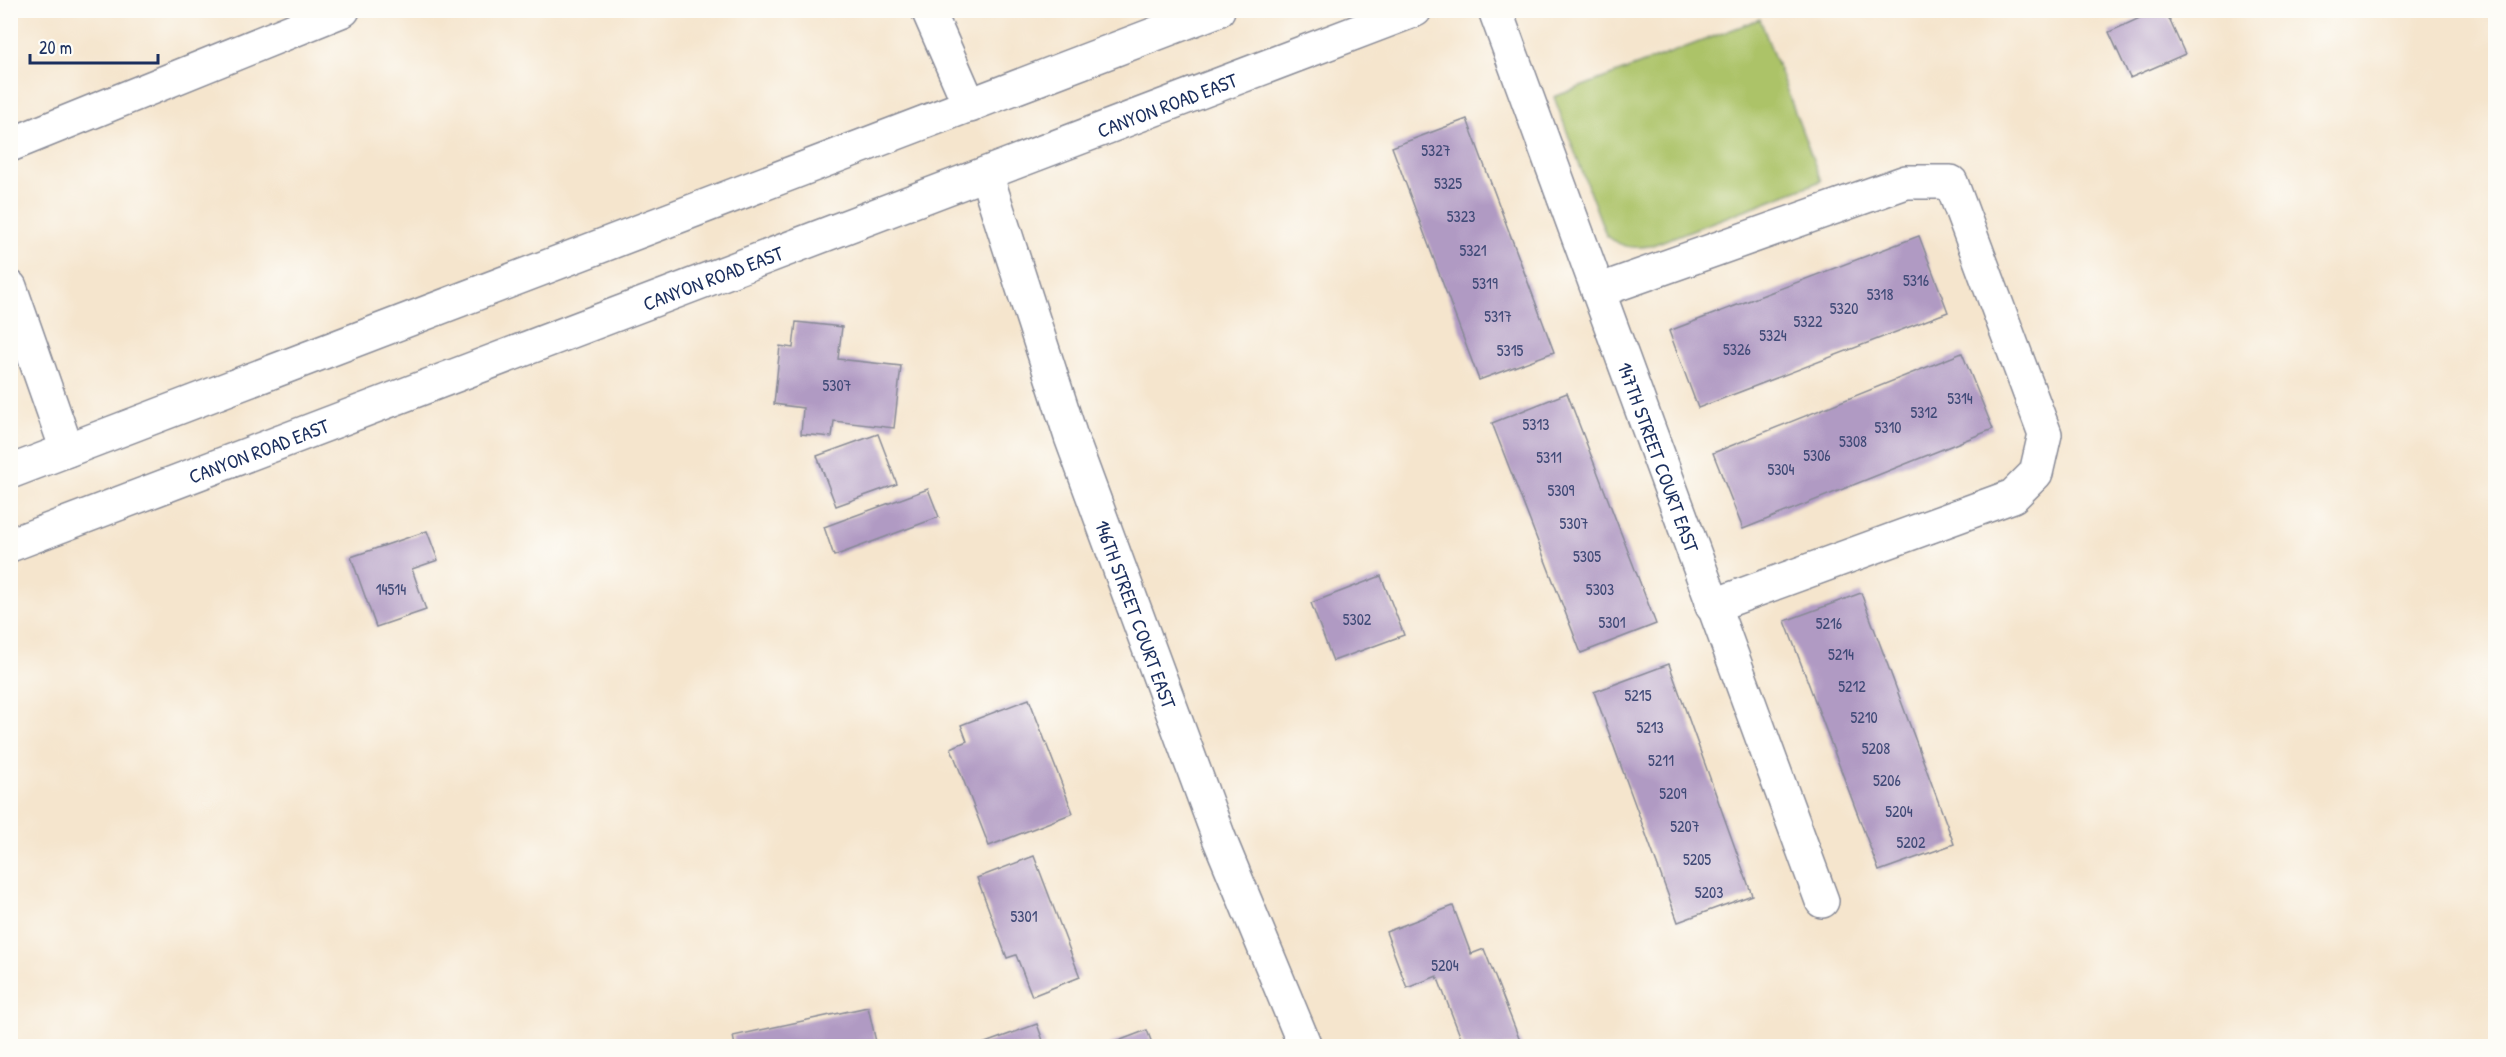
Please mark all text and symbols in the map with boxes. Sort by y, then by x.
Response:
scale bar [30,27,158,65]
text: 20 m [39,35,72,60]
street label: CANYON ROAD EAST [1093,65,1241,143]
house number: 5327 [1421,139,1451,161]
house number: 5325 [1434,172,1462,194]
house number: 5323 [1447,205,1475,227]
street label: CANYON ROAD EAST [639,238,787,316]
house number: 5321 [1459,239,1487,261]
house number: 5316 [1903,269,1929,291]
house number: 5319 [1472,272,1498,294]
house number: 5318 [1867,283,1893,305]
house number: 5320 [1830,297,1858,319]
house number: 5317 [1484,305,1512,327]
house number: 5322 [1794,310,1823,332]
house number: 5324 [1759,324,1787,346]
house number: 5326 [1723,338,1751,360]
house number: 5315 [1497,339,1523,361]
street label: 147TH STREET COURT EAST [1612,358,1706,556]
house number: 5307 [822,374,852,396]
house number: 5314 [1947,387,1973,409]
house number: 5312 [1910,401,1938,423]
street label: CANYON ROAD EAST [185,411,333,489]
house number: 5313 [1523,413,1549,435]
house number: 5310 [1875,416,1901,438]
house number: 5308 [1839,430,1867,452]
house number: 5306 [1803,444,1831,466]
house number: 5311 [1536,446,1562,468]
house number: 5304 [1767,458,1795,480]
house number: 5309 [1548,479,1575,501]
house number: 5307 [1559,512,1589,534]
street label: 146TH STREET COURT EAST [1089,516,1184,712]
house number: 5305 [1573,545,1601,567]
house number: 14514 [376,578,406,600]
house number: 5303 [1586,578,1614,600]
house number: 5302 [1343,608,1372,630]
house number: 5301 [1599,611,1626,633]
house number: 5216 [1816,612,1842,634]
house number: 5214 [1828,643,1854,665]
house number: 5212 [1838,675,1866,697]
house number: 5215 [1625,684,1652,706]
house number: 5210 [1850,706,1878,728]
house number: 5213 [1636,716,1664,738]
house number: 5208 [1862,737,1890,759]
house number: 5211 [1648,749,1674,771]
house number: 5206 [1873,769,1901,791]
house number: 5209 [1659,782,1687,804]
house number: 5204 [1885,800,1913,822]
house number: 5207 [1670,815,1700,837]
house number: 5202 [1897,831,1926,853]
house number: 5205 [1683,848,1711,870]
house number: 5203 [1695,881,1723,903]
house number: 5301 [1011,905,1038,927]
house number: 5204 [1431,954,1459,976]

